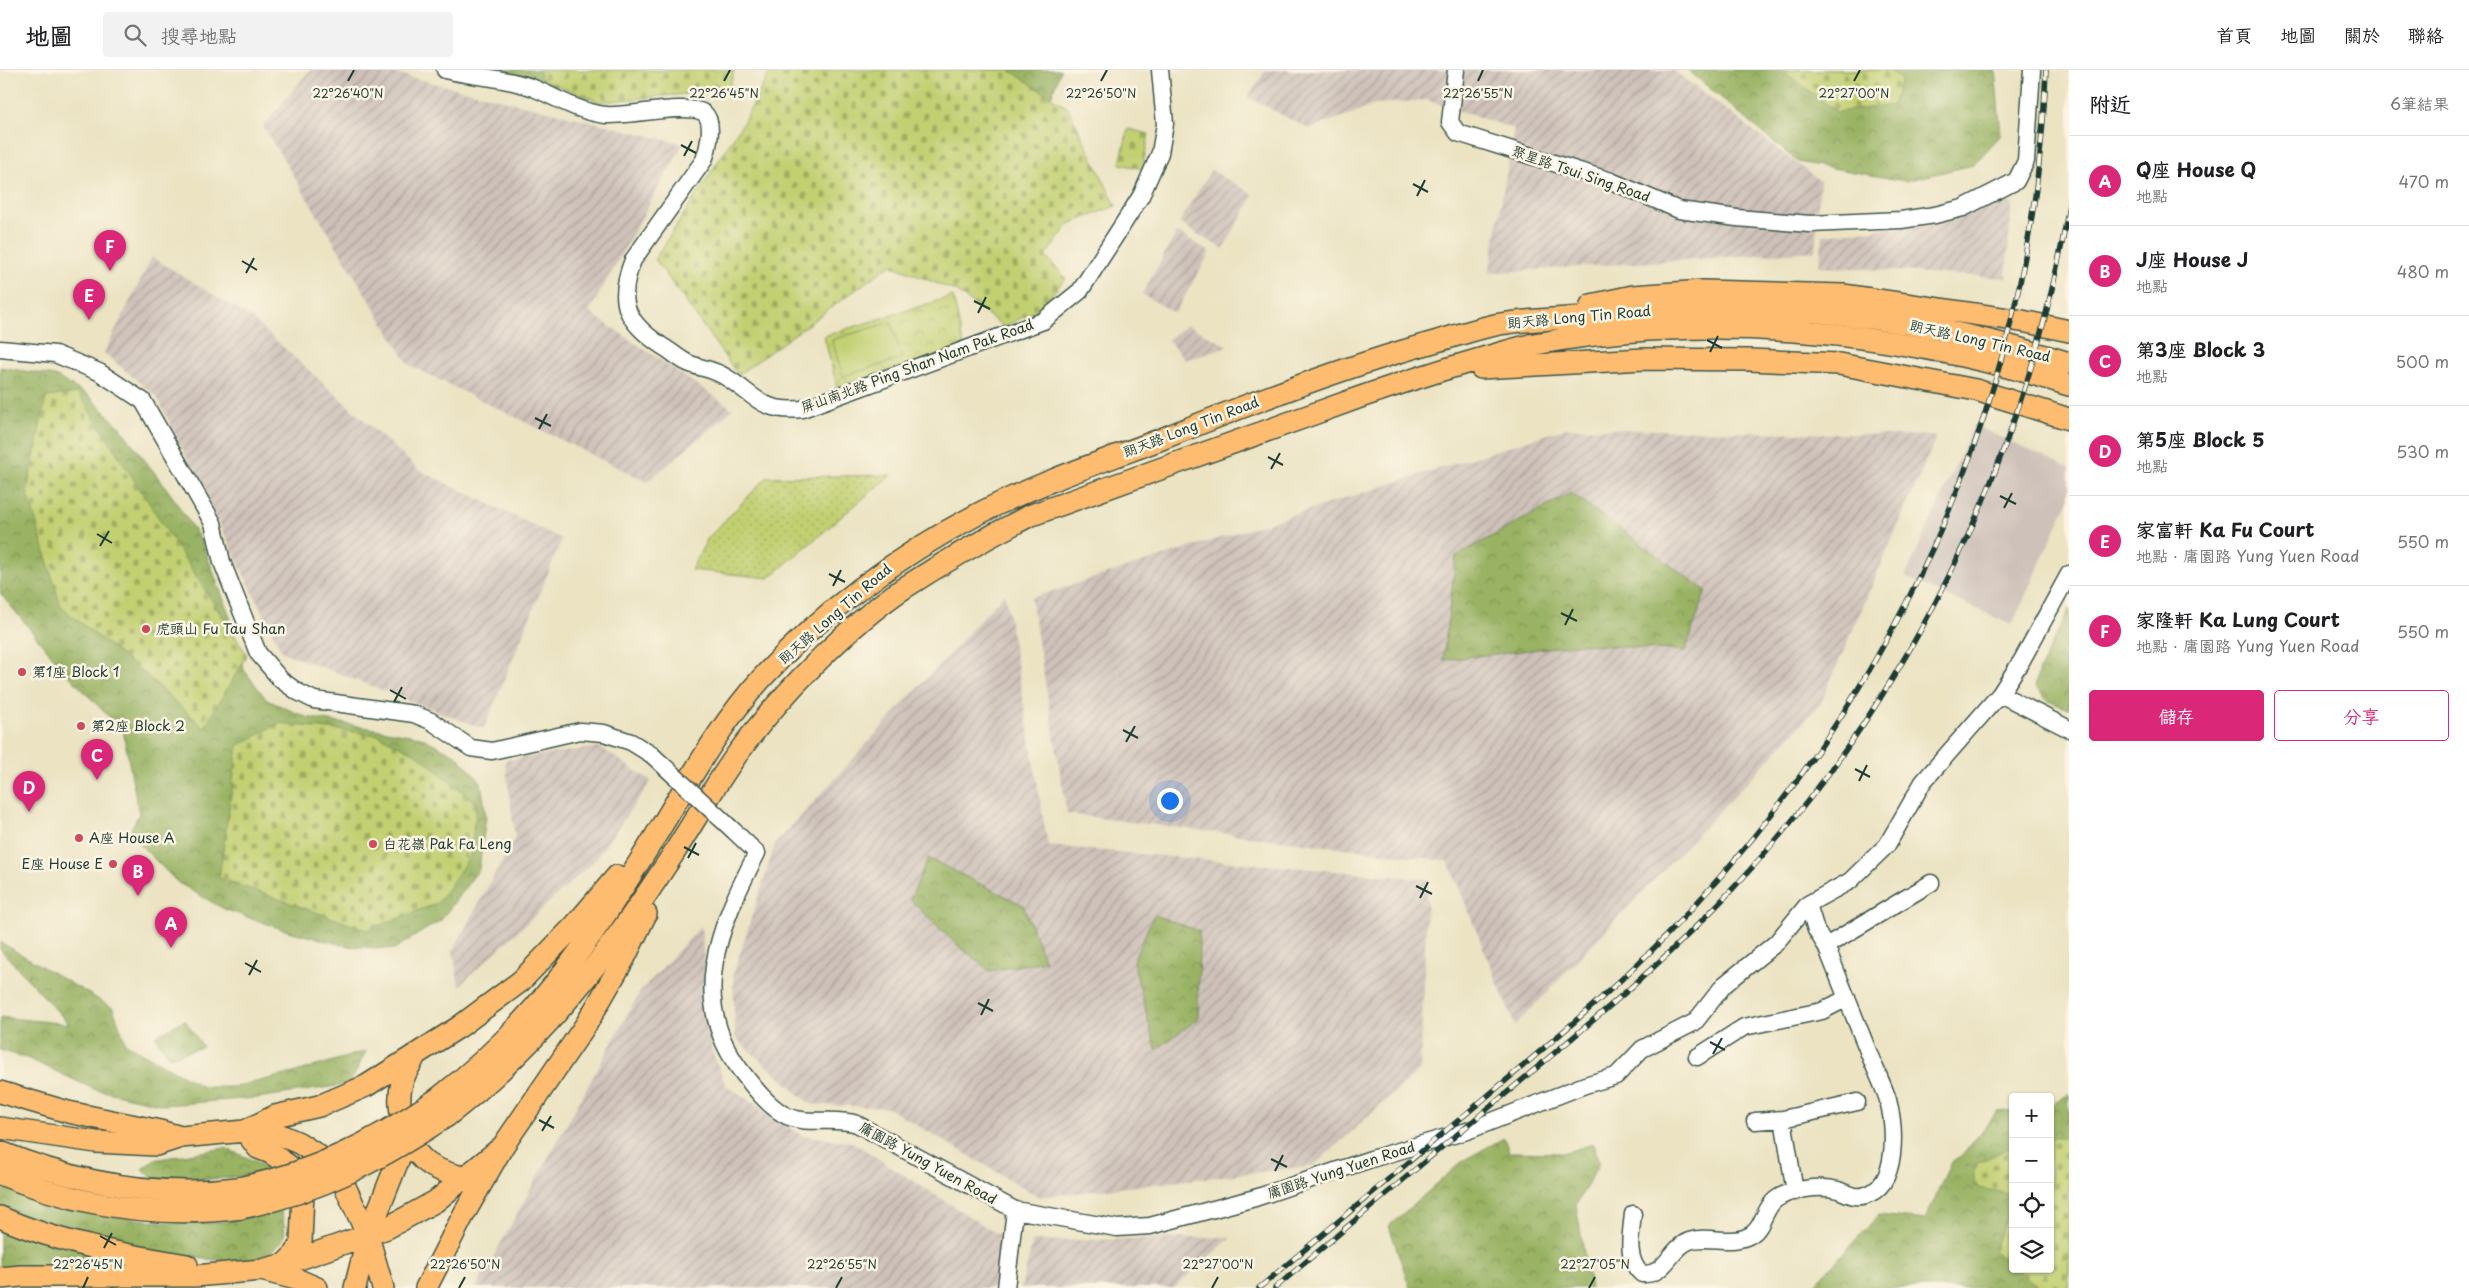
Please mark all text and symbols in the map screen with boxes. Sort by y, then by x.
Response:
search box [103,12,453,57]
text: 地圖 [25,17,73,53]
icon: search [121,21,149,49]
text: 搜尋地點 [161,21,237,49]
text: 首頁 [2216,21,2252,48]
text: 地圖 [2280,21,2316,48]
text: 關於 [2344,21,2380,48]
text: 聯絡 [2408,21,2444,48]
text: 22°26'40"N [313,84,383,102]
text: 22°26'45"N [689,84,759,102]
text: 22°26'50"N [1066,84,1136,102]
text: 22°26'55"N [1443,84,1513,102]
text: 22°27'00"N [1819,84,1889,102]
text: 附近 [2089,87,2131,119]
text: 6筆結果 [2390,91,2449,115]
street label: 聚星路 Tsui Sing Road [1509,140,1653,207]
text: Q座 House Q [2136,155,2256,183]
text: A [2099,169,2111,193]
text: 470 m [2399,169,2449,193]
text: 地點 [2136,183,2168,207]
pin: F [94,230,126,271]
text: J座 House J [2136,245,2248,273]
text: B [2100,259,2110,283]
text: 480 m [2397,259,2449,283]
text: 地點 [2136,273,2168,297]
pin: E [73,279,105,320]
street label: 朗天路 Long Tin Road [1506,300,1652,333]
street label: 屏山南北路 Ping Shan Nam Pak Road [797,314,1036,418]
street label: 朗天路 Long Tin Road [1908,314,2053,367]
text: 第3座 Block 3 [2136,335,2265,363]
text: C [2099,349,2111,373]
text: 500 m [2396,349,2449,373]
text: 地點 [2136,363,2168,387]
street label: 朗天路 Long Tin Road [1120,391,1262,462]
text: 第5座 Block 5 [2136,425,2265,453]
text: D [2099,439,2111,463]
text: 530 m [2396,439,2449,463]
text: 地點 [2136,453,2168,477]
text: 家富軒 Ka Fu Court [2136,515,2315,543]
text: E [2100,529,2110,553]
text: 550 m [2397,529,2449,553]
text: 地點 · 庸園路 Yung Yuen Road [2136,543,2359,567]
street label: 朗天路 Long Tin Road [773,558,896,669]
text: 家隆軒 Ka Lung Court [2136,605,2340,633]
place label: 虎頭山 Fu Tau Shan [156,618,285,639]
text: F [2100,619,2110,643]
text: 550 m [2397,619,2449,643]
marker: 虎頭山 Fu Tau Shan [140,623,152,635]
text: 地點 · 庸園路 Yung Yuen Road [2136,633,2359,657]
place label: 第1座 Block 1 [32,661,119,682]
marker: 第1座 Block 1 [16,666,28,678]
button: 儲存 [2089,690,2264,741]
button: 分享 [2274,690,2449,741]
place label: 第2座 Block 2 [91,715,185,736]
marker: 第2座 Block 2 [75,720,87,732]
pin: C [81,739,113,780]
pin: D [13,771,45,812]
your location [1157,788,1183,814]
place label: A座 House A [89,827,175,848]
marker: A座 House A [73,832,85,844]
place label: 白花嶺 Pak Fa Leng [383,833,511,854]
marker: 白花嶺 Pak Fa Leng [367,838,379,850]
place label: E座 House E [21,853,103,874]
pin: B [122,855,154,896]
marker: E座 House E [107,858,119,870]
pin: A [155,907,187,948]
map controls [2009,1093,2054,1273]
button: + [2009,1093,2054,1138]
street label: 庸園路 Yung Yuen Road [856,1116,1001,1209]
street label: 庸園路 Yung Yuen Road [1264,1136,1417,1203]
button: − [2009,1138,2054,1183]
button: locate [2009,1183,2054,1228]
button: layers [2009,1228,2054,1273]
text: 22°26'45"N [53,1255,123,1273]
text: 22°26'50"N [430,1255,500,1273]
text: 22°26'55"N [807,1255,877,1273]
text: 22°27'00"N [1183,1255,1253,1273]
text: 22°27'05"N [1560,1255,1630,1273]

